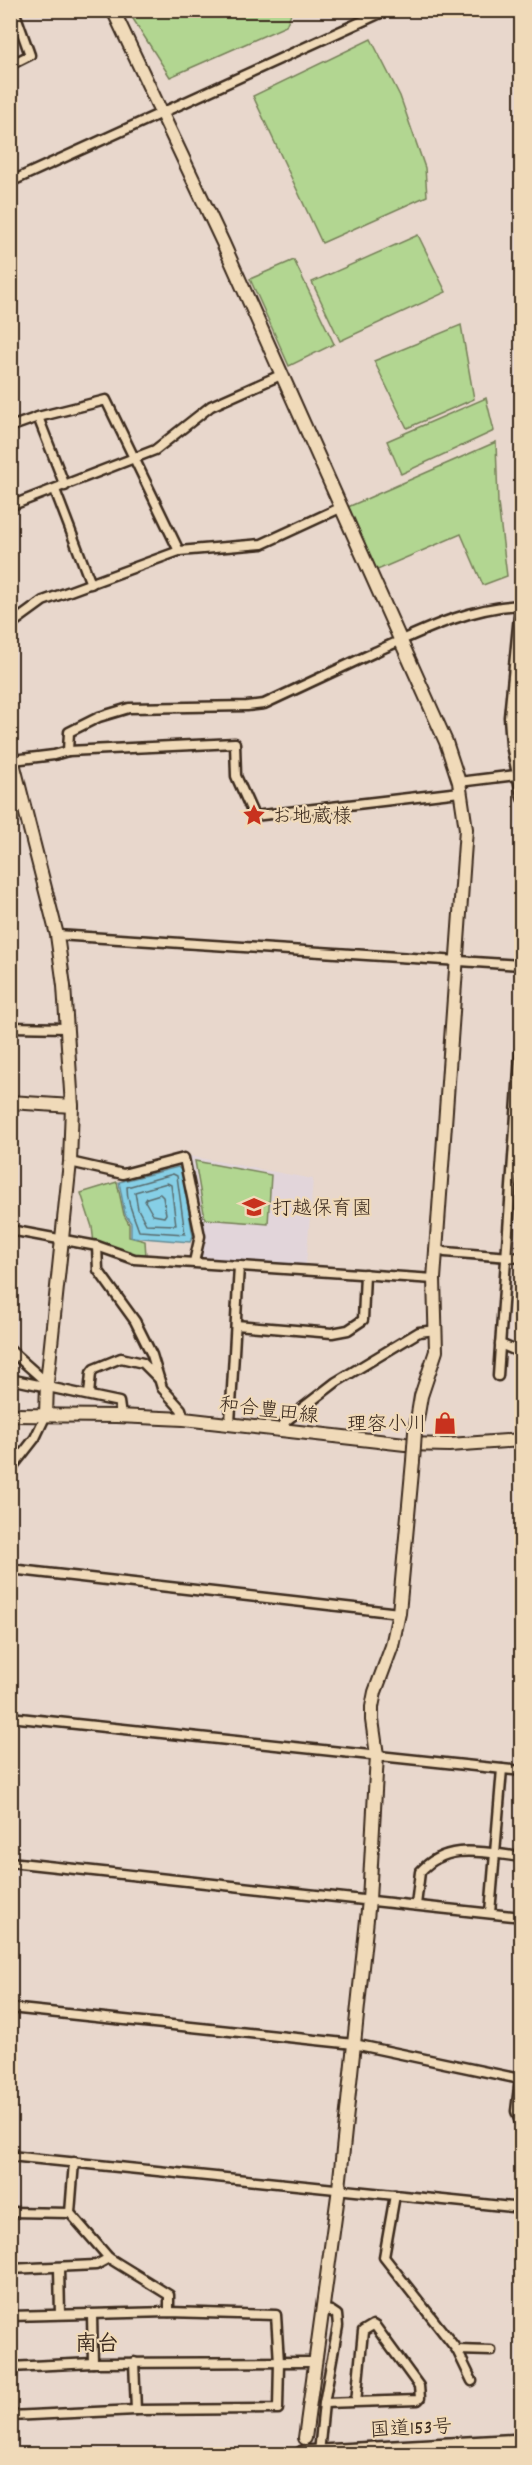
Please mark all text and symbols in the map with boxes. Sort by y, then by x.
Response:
place icon: お地蔵様 [241,802,267,828]
place label: お地蔵様 [272,804,352,832]
school or university icon: 打越保育園 [241,1194,267,1220]
place label: 打越保育園 [272,1196,372,1224]
street label: 和合豊田線 [217,1392,320,1432]
shop icon: 理容小川 [432,1410,458,1436]
place label: 理容小川 [347,1412,427,1440]
district label: 南台 [75,2330,119,2361]
street label: 国道153号 [369,2414,453,2446]

